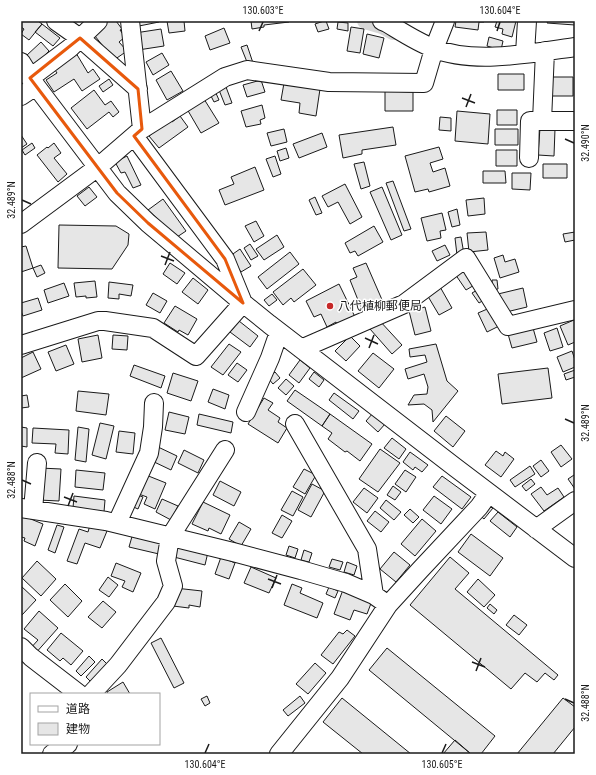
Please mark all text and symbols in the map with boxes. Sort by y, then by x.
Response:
text: 130.603°E [243,5,284,16]
text: 130.604°E [480,5,521,16]
text: 32.490°N [580,124,591,162]
text: 32.489°N [6,181,17,219]
place label: 八代植柳郵便局 [338,299,422,313]
marker: 八代植柳郵便局 [325,301,335,311]
text: 32.489°N [580,404,591,442]
text: 32.488°N [6,461,17,499]
text: 32.488°N [580,684,591,722]
legend [30,693,160,745]
text: 道路 [66,702,90,716]
text: 建物 [66,722,90,736]
text: 130.604°E [185,759,226,770]
text: 130.605°E [422,759,463,770]

